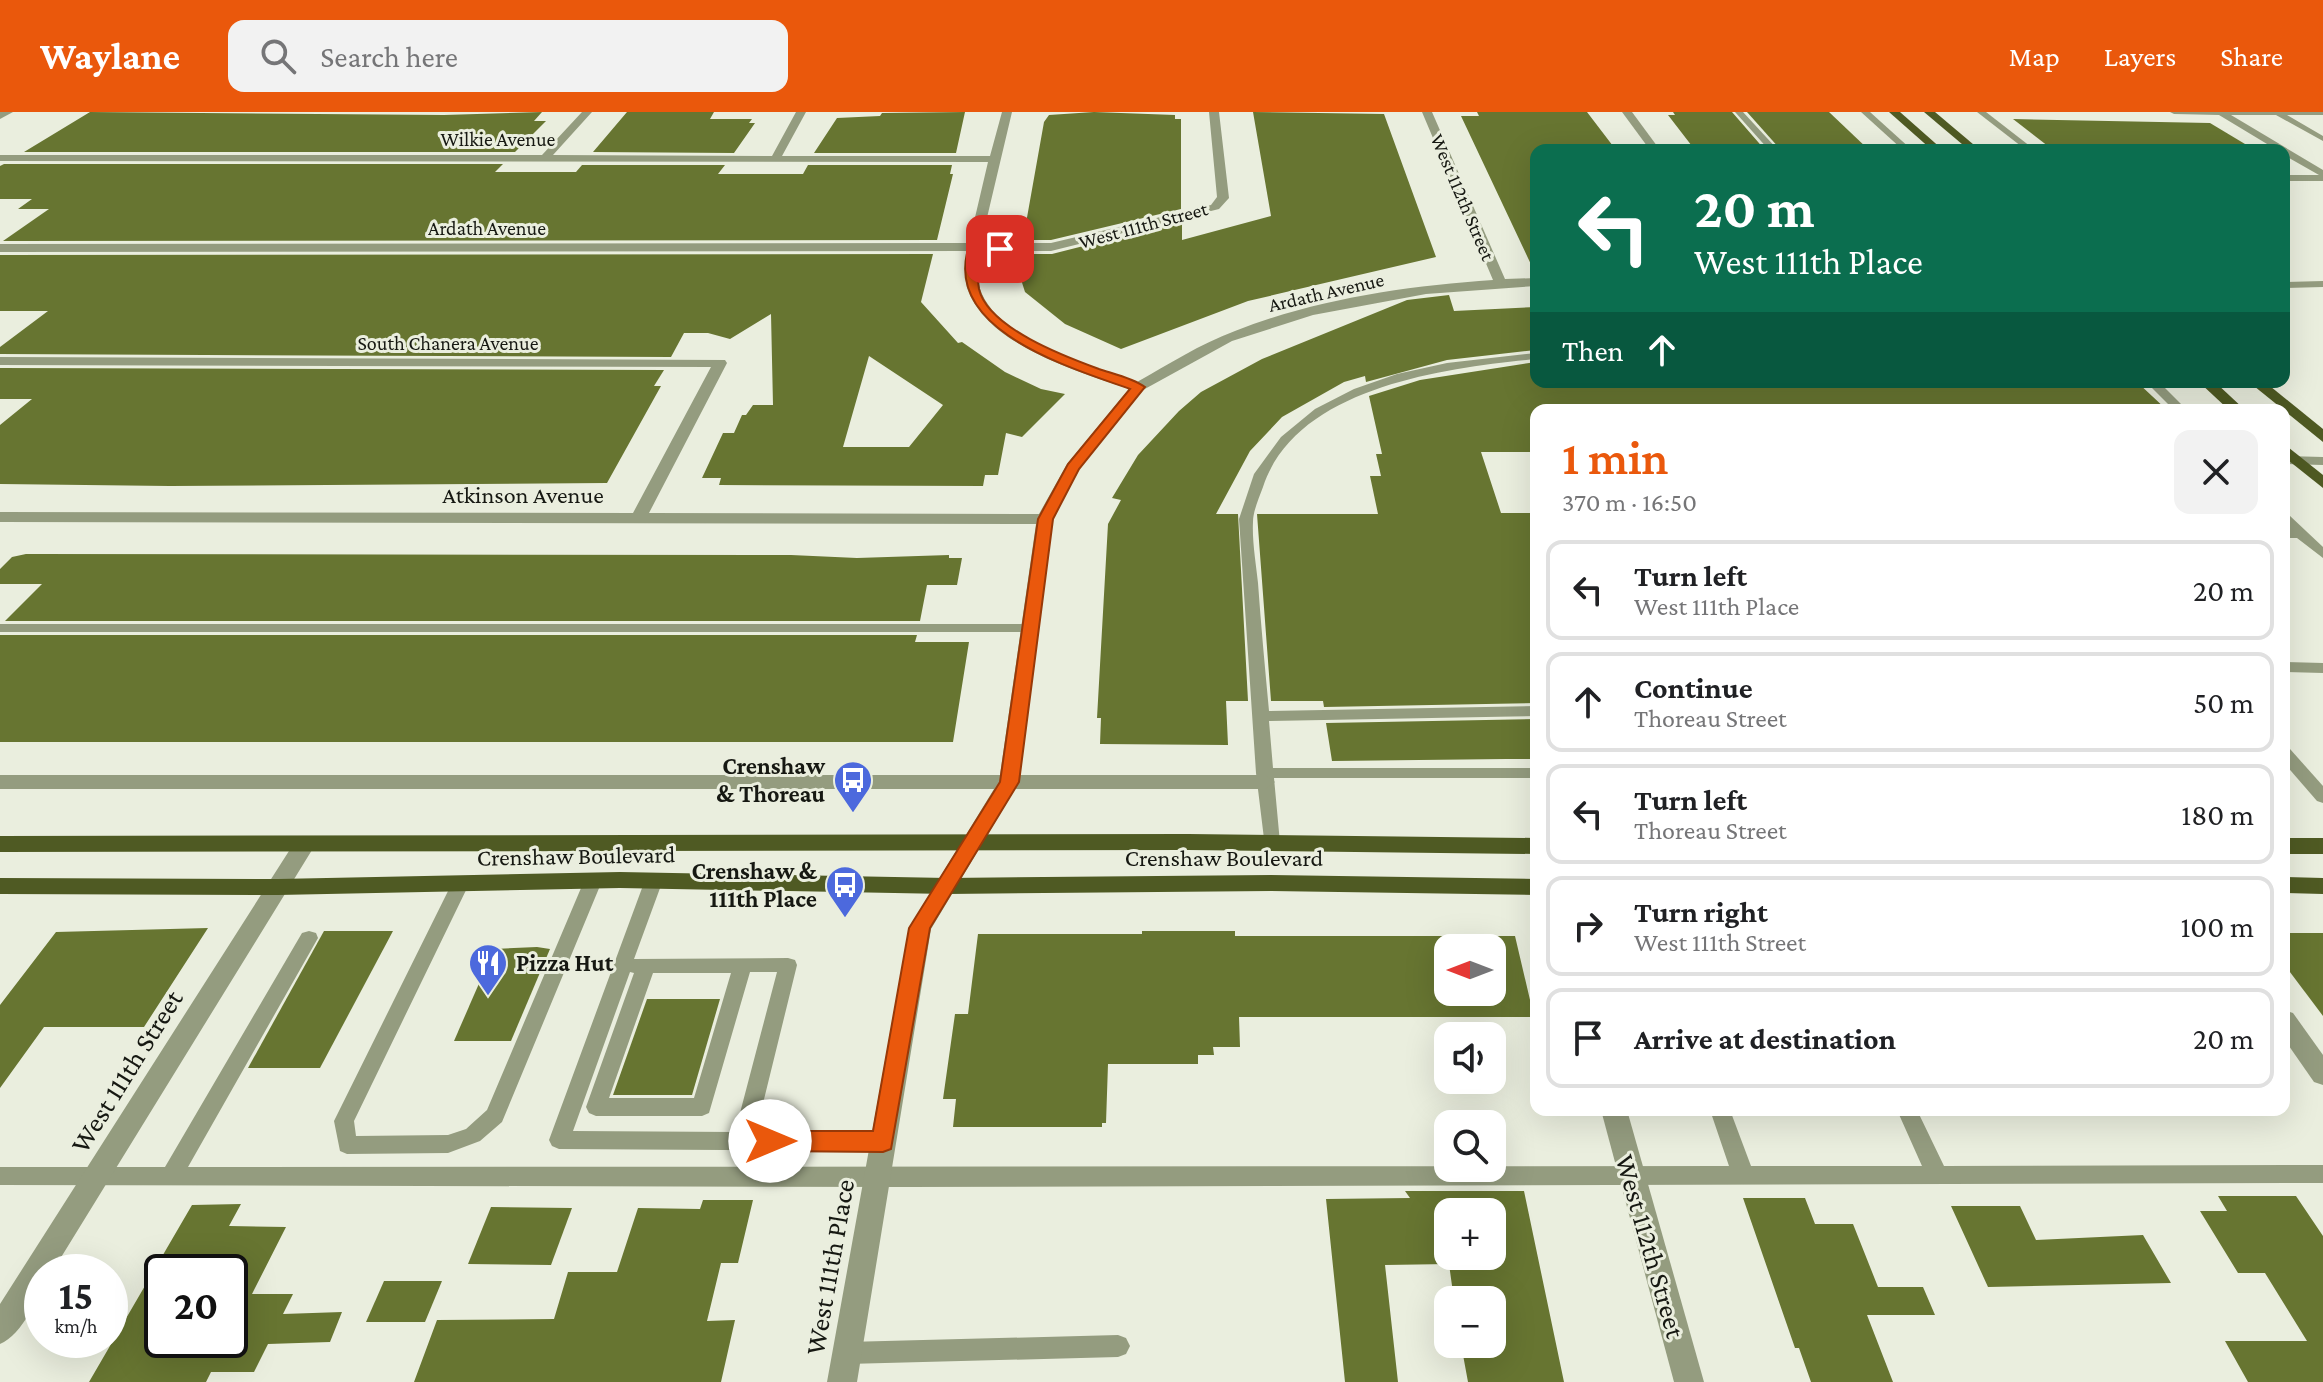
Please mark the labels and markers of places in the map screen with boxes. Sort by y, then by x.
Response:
pin [966,215,1034,283]
place label: Crenshaw & Thoreau [716,752,826,807]
bus stop icon: Crenshaw & Thoreau [832,759,874,814]
place label: Crenshaw & 111th Place [692,857,818,912]
bus stop icon: Crenshaw & 111th Place [824,864,866,919]
restaurant icon: Pizza Hut [467,942,509,997]
place label: Pizza Hut [516,949,614,976]

